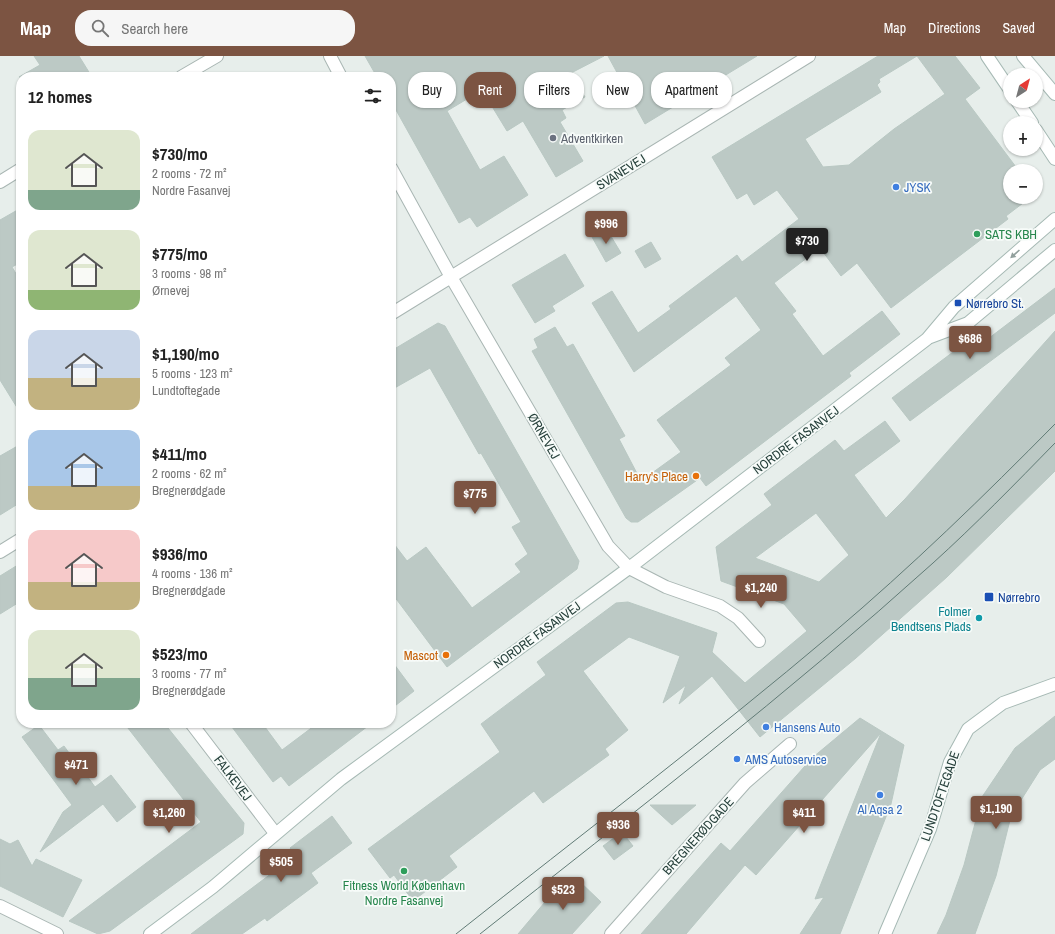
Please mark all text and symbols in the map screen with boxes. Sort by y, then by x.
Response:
search box [75,10,355,46]
text: Map [20,15,51,41]
icon: search [89,17,111,39]
text: Search here [121,18,188,39]
text: Map [884,19,906,37]
text: Directions [928,19,980,37]
text: Saved [1002,19,1035,37]
north arrow [1003,68,1043,108]
map controls [1003,68,1043,204]
chip: Buy [408,72,456,108]
chip: Rent [464,72,516,108]
chip: Filters [524,72,584,108]
chip: New [592,72,643,108]
chip: Apartment [651,72,732,108]
text: 12 homes [28,85,92,108]
icon: filters [362,85,384,107]
button: + [1003,116,1043,156]
place label: Adventkirken [560,130,623,147]
marker: Adventkirken [548,133,558,143]
text: $730/mo [152,142,208,165]
icon: home [60,146,108,194]
street label: SVANEVEJ [593,150,649,194]
button: − [1003,164,1043,204]
text: 2 rooms · 72 m² [152,165,227,182]
place label: JYSK [904,179,931,196]
text: Nordre Fasanvej [152,182,230,199]
marker: JYSK [891,182,901,192]
pin: $996 [582,211,630,245]
text: $996 [594,215,618,232]
place label: SATS KBH [985,226,1037,243]
pin: $730 [783,228,831,262]
marker: SATS KBH [972,229,982,239]
text: $730 [795,232,819,249]
text: $775/mo [152,242,208,265]
icon: home [60,246,108,294]
one-way arrow [1010,250,1021,259]
text: 3 rooms · 98 m² [152,265,227,282]
text: Ørnevej [152,282,189,299]
place label: Nørrebro St. [966,295,1024,312]
marker: Nørrebro St. [953,298,963,308]
pin: $686 [946,326,994,360]
text: $686 [958,330,982,347]
text: $1,190/mo [152,342,219,365]
icon: home [60,346,108,394]
text: 5 rooms · 123 m² [152,365,233,382]
text: Lundtoftegade [152,382,220,399]
street label: NORDRE FASANVEJ [749,402,843,478]
street label: ØRNEVEJ [524,410,564,462]
text: $411/mo [152,442,207,465]
icon: home [60,446,108,494]
text: 2 rooms · 62 m² [152,465,227,482]
place label: Harry's Place [625,468,688,485]
marker: Harry's Place [691,471,701,481]
pin: $775 [451,481,499,515]
text: Bregnerødgade [152,482,226,499]
text: $775 [463,485,487,502]
text: $936/mo [152,542,208,565]
icon: home [60,546,108,594]
text: 4 rooms · 136 m² [152,565,233,582]
pin: $1,240 [728,575,794,609]
text: $1,240 [745,579,777,596]
text: Bregnerødgade [152,582,226,599]
place label: Nørrebro [998,589,1040,606]
marker: Nørrebro [983,591,995,603]
street label: NORDRE FASANVEJ [490,598,584,672]
place label: Folmer Bendtsens Plads [891,603,971,635]
marker: Folmer Bendtsens Plads [974,613,984,623]
text: $523/mo [152,642,208,665]
icon: home [60,646,108,694]
place label: Mascot [404,647,438,664]
marker: Mascot [441,650,451,660]
text: 3 rooms · 77 m² [152,665,227,682]
text: Bregnerødgade [152,682,226,699]
place label: Hansens Auto [774,719,840,736]
marker: Hansens Auto [761,722,771,732]
street label: LUNDTOFTEGADE [917,749,963,843]
place label: AMS Autoservice [744,751,827,768]
pin: $471 [52,752,100,786]
street label: FALKEVEJ [210,752,256,804]
marker: AMS Autoservice [732,754,742,764]
text: $471 [64,756,88,773]
marker: Al Aqsa 2 [875,790,885,800]
street label: BREGNERØDGADE [659,794,737,878]
pin: $1,190 [963,796,1029,830]
pin: $1,260 [136,800,202,834]
pin: $411 [780,800,828,834]
text: $1,190 [980,800,1012,817]
place label: Al Aqsa 2 [856,801,903,818]
text: $1,260 [153,804,185,821]
text: $411 [792,804,816,821]
pin: $936 [594,812,642,846]
text: $936 [606,816,630,833]
pin: $505 [257,849,305,883]
text: $505 [269,853,293,870]
marker: Fitness World København Nordre Fasanvej [399,866,409,876]
place label: Fitness World København Nordre Fasanvej [343,877,465,909]
pin: $523 [539,877,587,911]
text: $523 [551,881,575,898]

